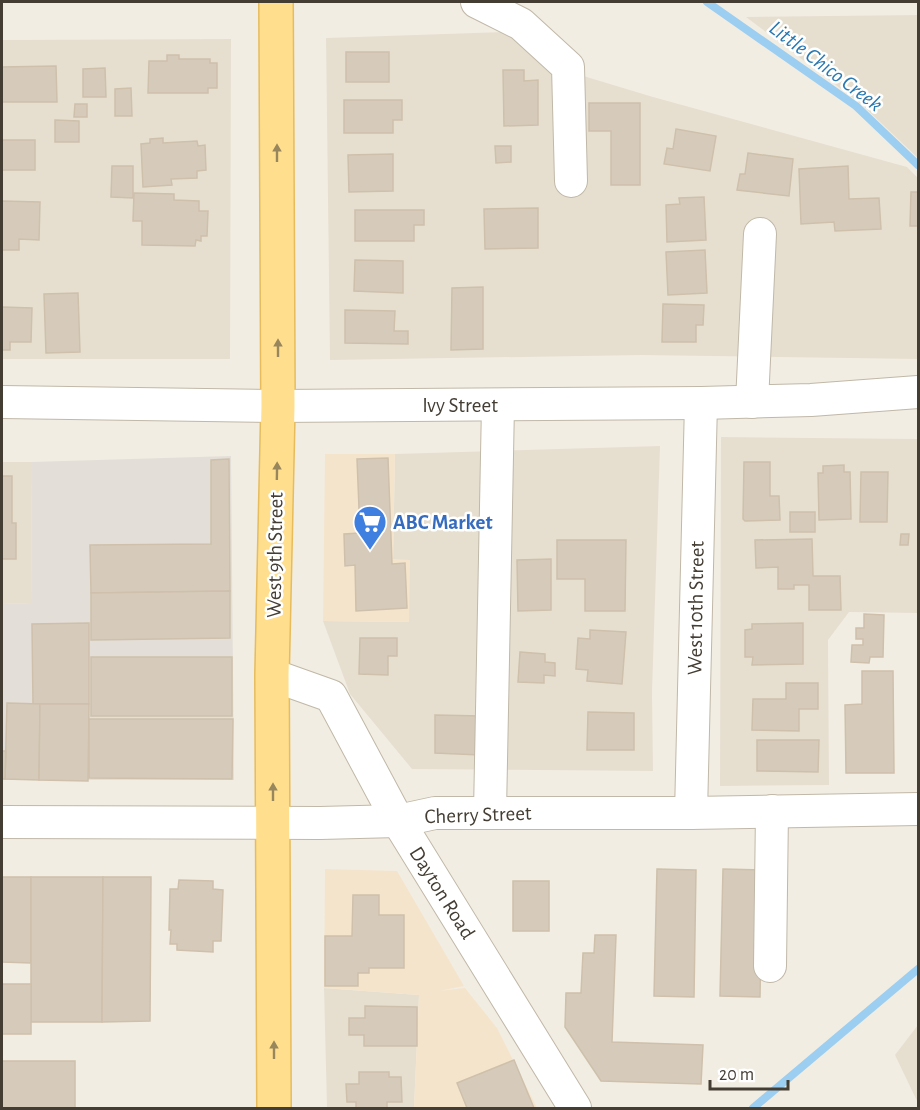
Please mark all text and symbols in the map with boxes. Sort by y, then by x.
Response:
water label: Little Chico Creek [765,16,887,116]
one-way arrow [272,143,282,162]
one-way arrow [273,338,283,357]
street label: Ivy Street [422,395,498,416]
one-way arrow [272,462,281,481]
street label: West 9th Street [263,492,287,618]
supermarket icon: ABC Market [352,504,388,551]
place label: ABC Market [393,512,492,533]
street label: West 10th Street [684,540,708,675]
one-way arrow [269,783,278,802]
street label: Cherry Street [424,803,532,827]
street label: Dayton Road [405,843,479,943]
one-way arrow [269,1041,279,1060]
scale bar [710,1053,788,1091]
text: 20 m [719,1066,754,1084]

